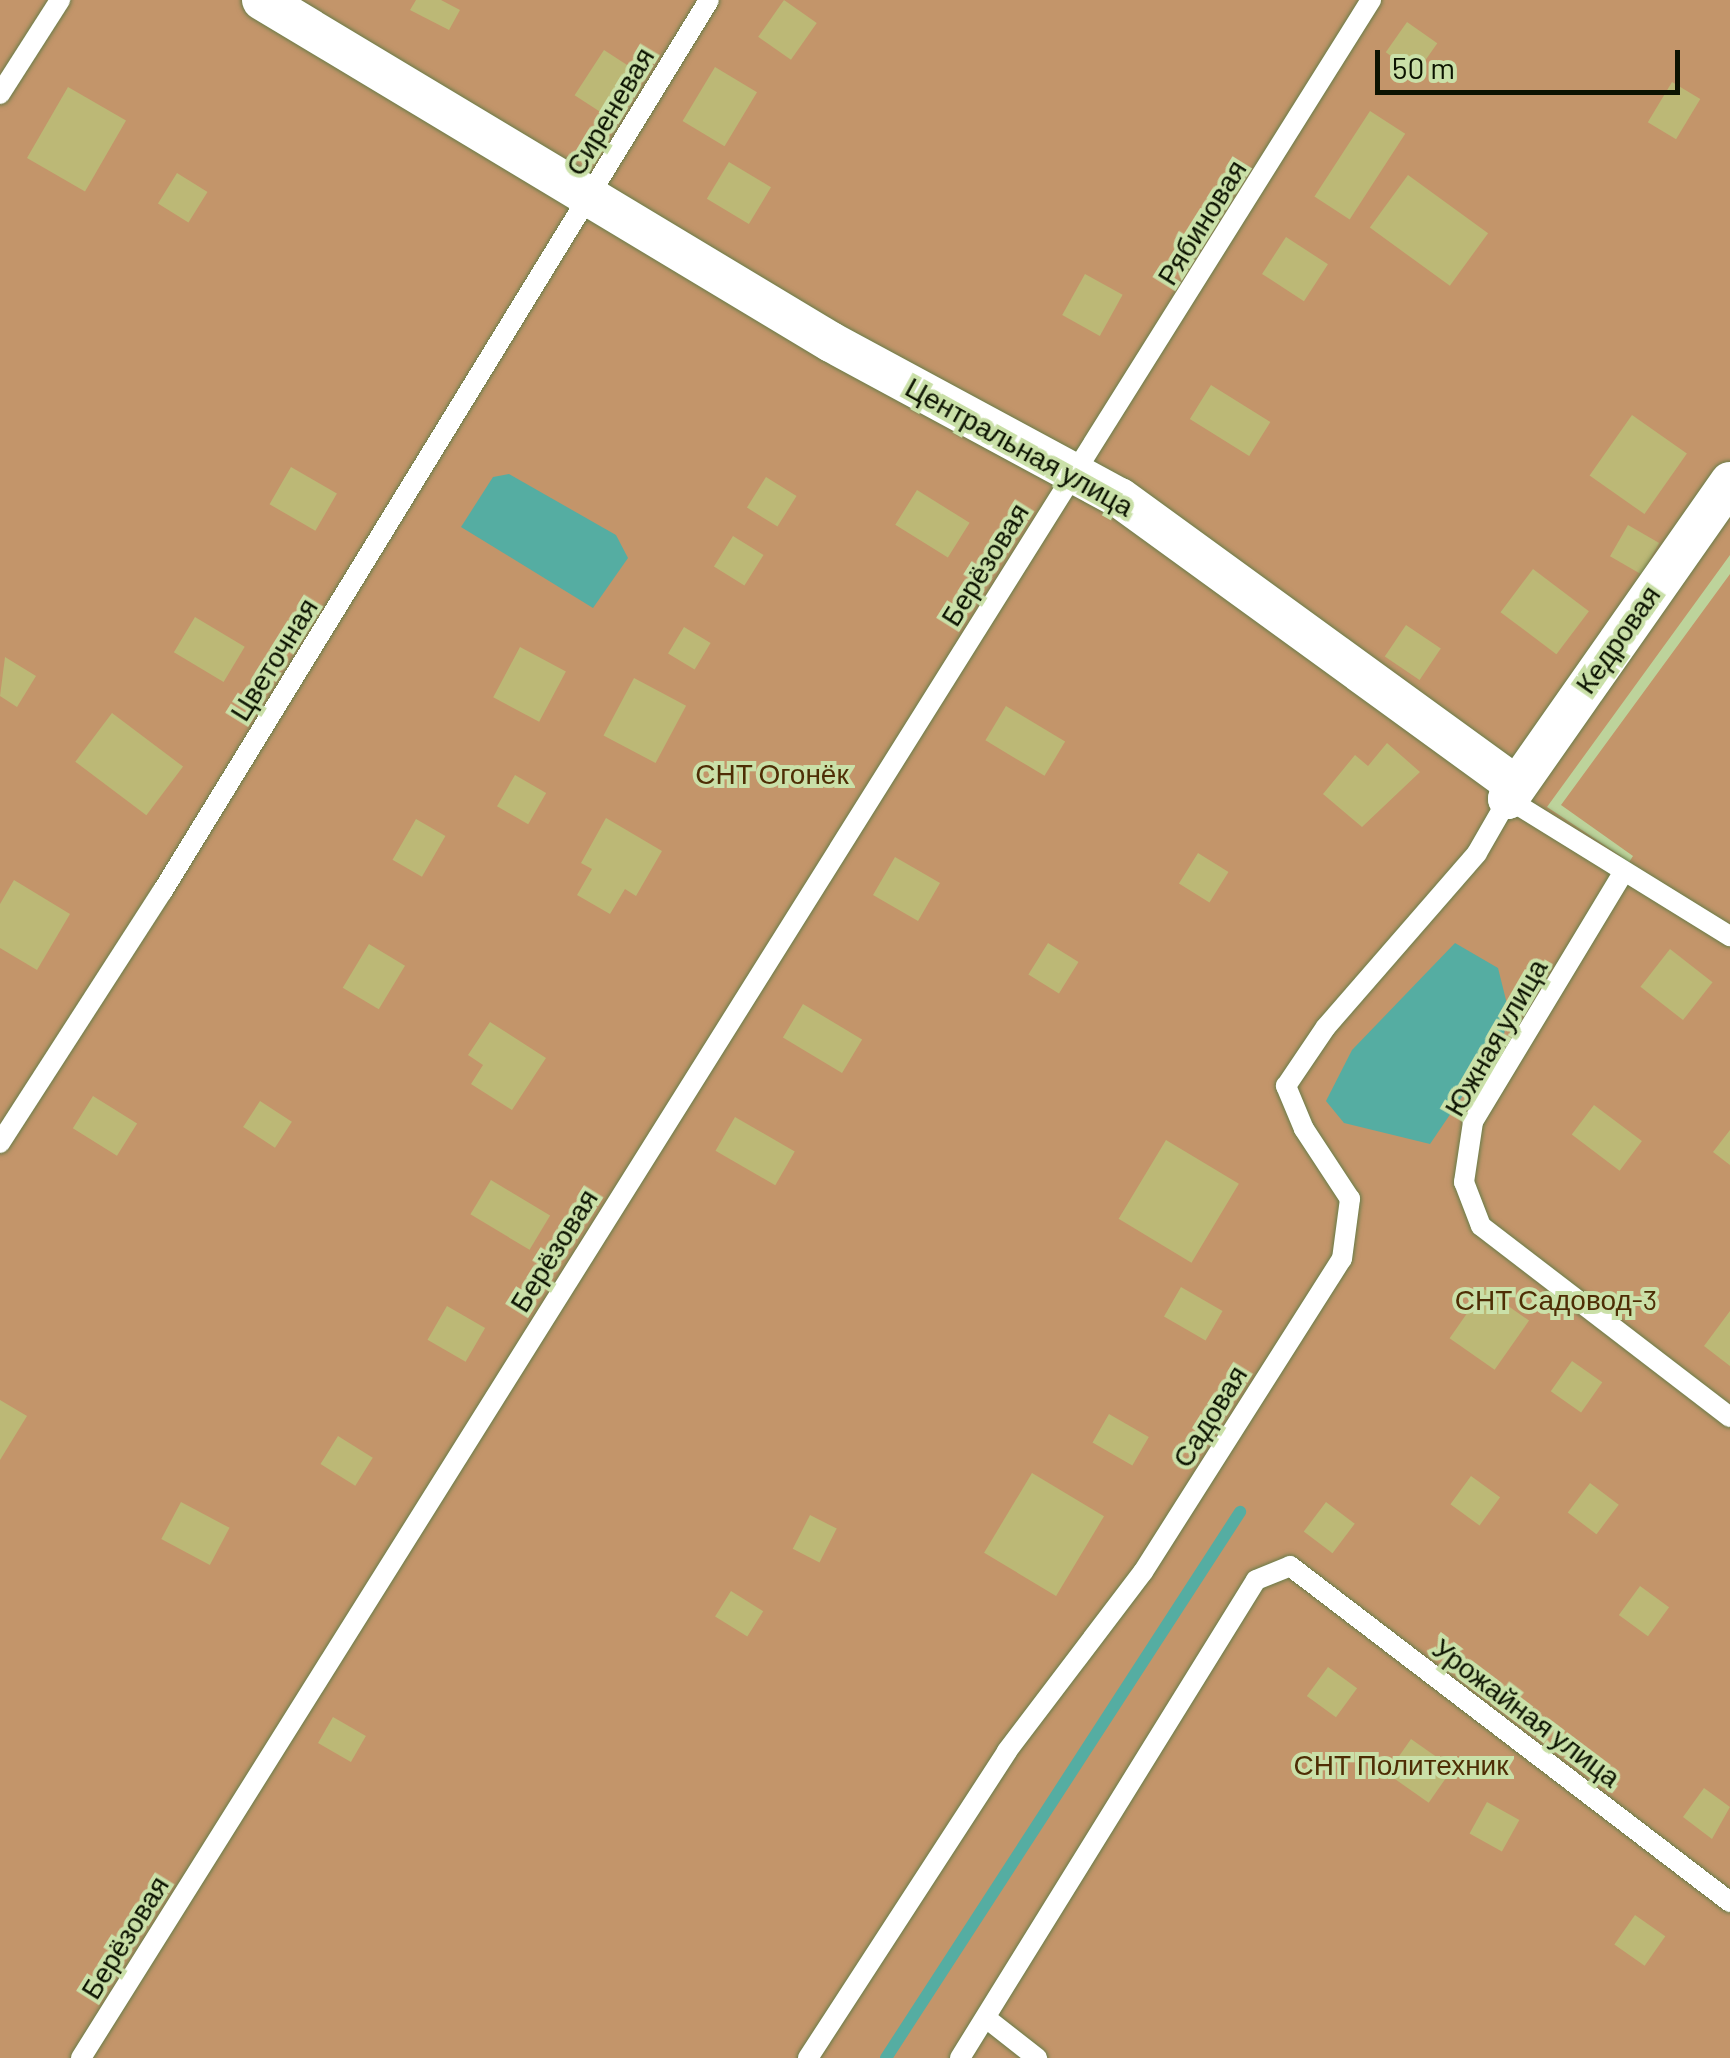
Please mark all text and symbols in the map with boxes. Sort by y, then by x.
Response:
scale bar [1380,30,1685,92]
street label: Сиреневая [558,41,660,181]
text: 50 m [1392,49,1455,85]
street label: Рябиновая [1149,153,1253,291]
street label: Центральная улица [900,369,1140,523]
street label: Берёзовая [933,496,1035,632]
street label: Кедровая [1568,579,1666,699]
street label: Цветочная [222,592,324,726]
park label: СНТ Огонёк [695,756,849,790]
street label: Южная улица [1437,952,1553,1122]
street label: Берёзовая [502,1182,604,1318]
park label: СНТ Садовод-3 [1455,1282,1657,1316]
street label: Садовая [1165,1359,1253,1473]
street label: Урожайная улица [1427,1631,1627,1793]
park label: СНТ Политехник [1293,1747,1509,1781]
street label: Берёзовая [73,1869,175,2005]

